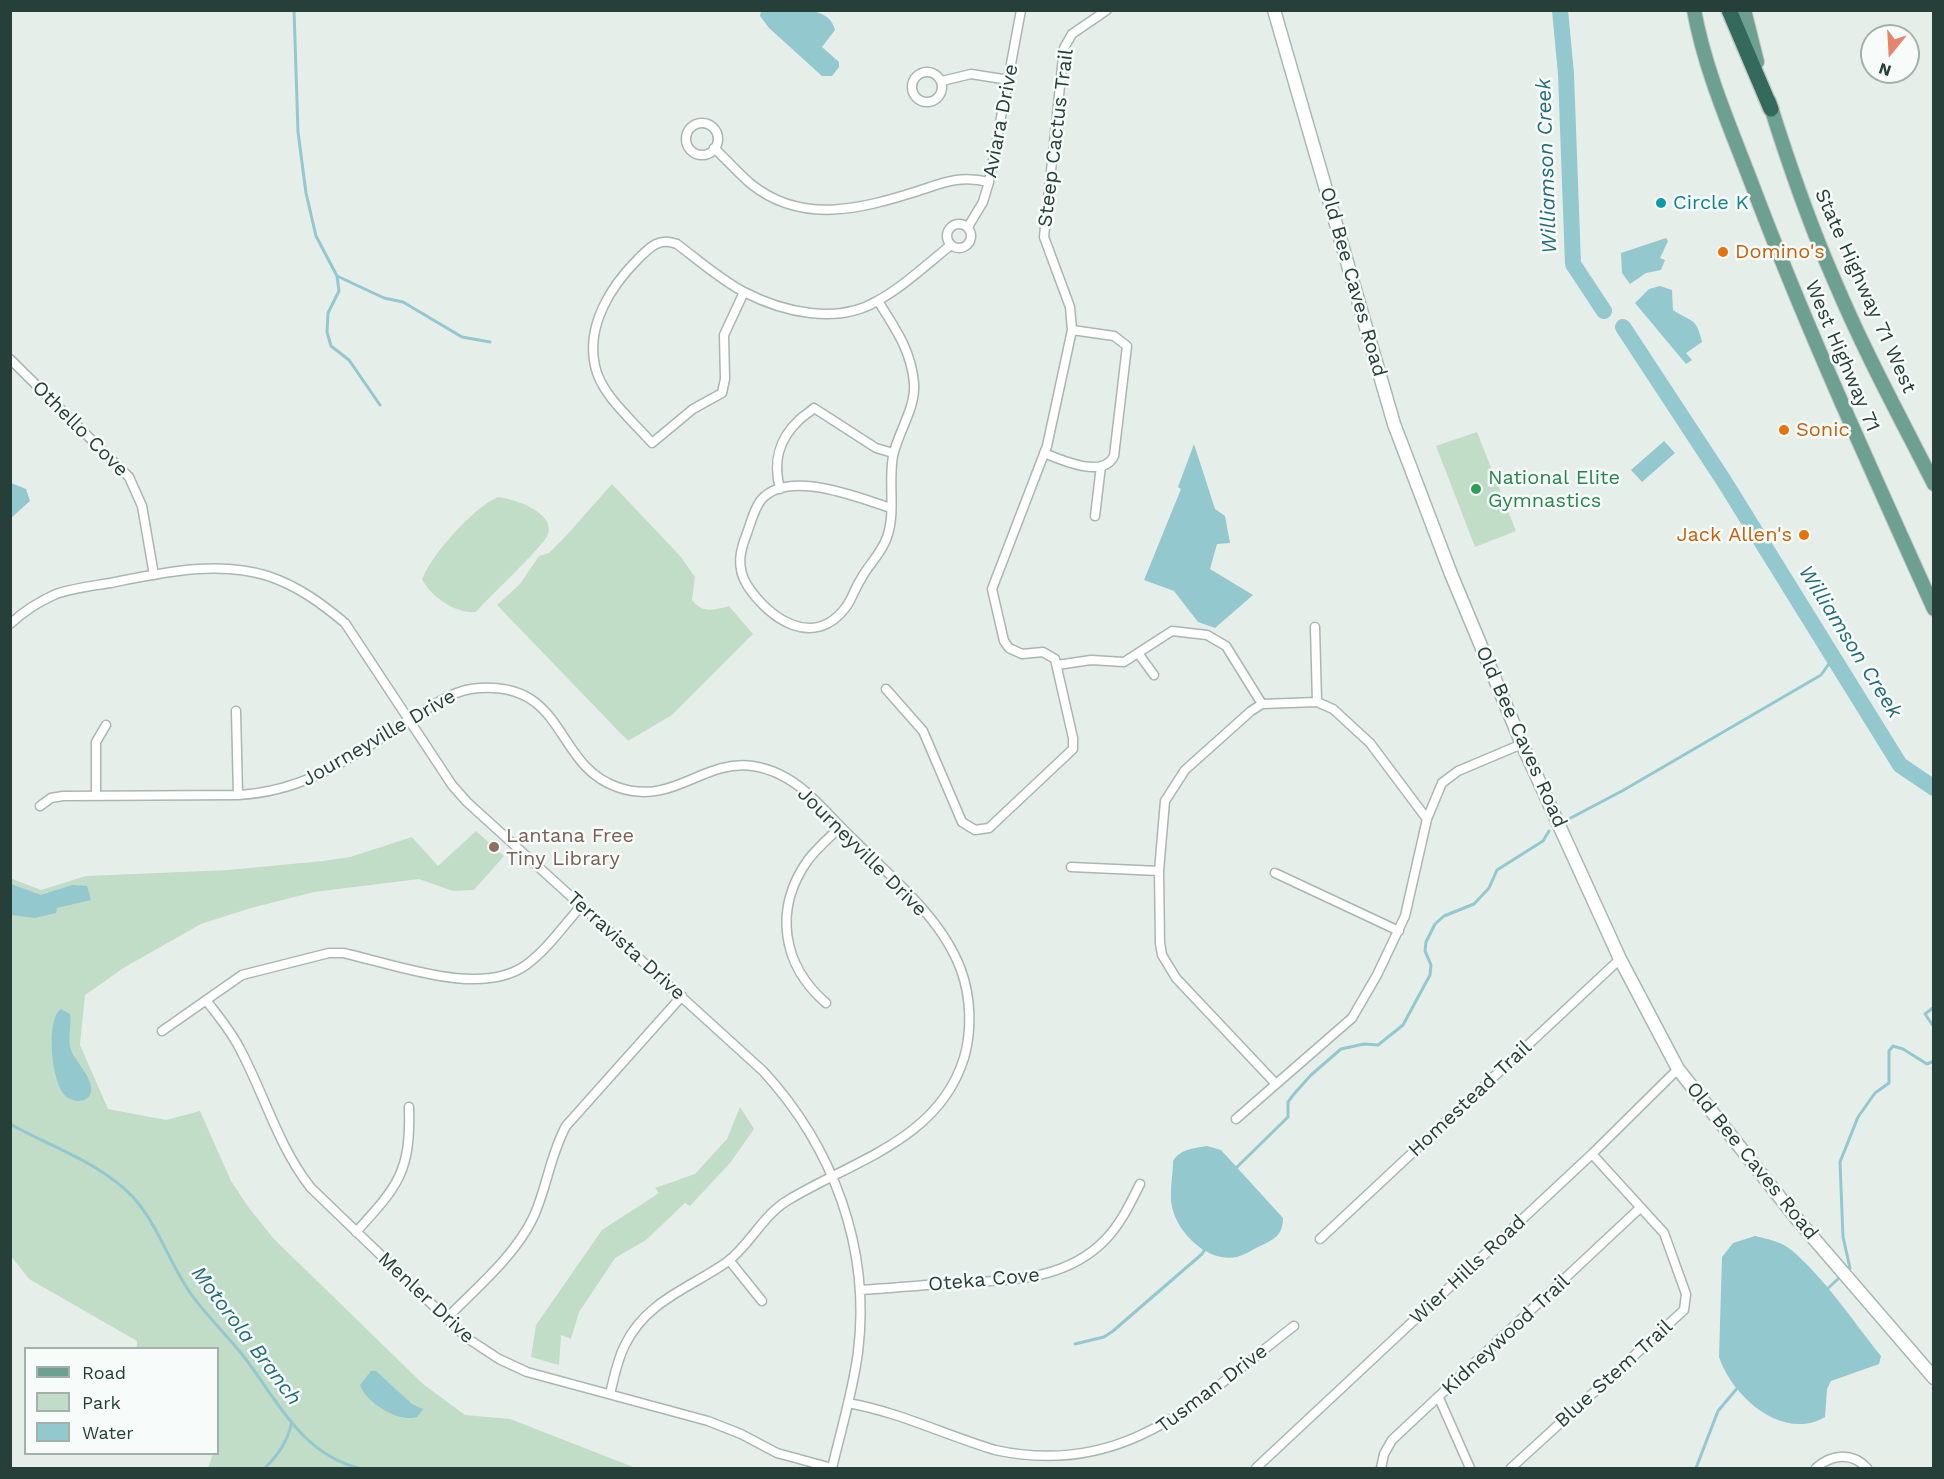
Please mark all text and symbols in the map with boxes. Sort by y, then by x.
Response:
north arrow [1860,24,1920,84]
street label: Steep Cactus Trail [1033,48,1079,228]
text: N [1876,59,1893,81]
street label: Aviara Drive [978,62,1024,180]
water label: Williamson Creek [1531,78,1563,254]
street label: Old Bee Caves Road [1314,184,1392,380]
street label: State Highway 71 West [1809,185,1921,397]
place label: Circle K [1673,191,1749,215]
marker: Circle K [1654,196,1668,210]
place label: Domino's [1735,240,1825,264]
marker: Domino's [1716,245,1730,259]
street label: West Highway 71 [1799,277,1885,435]
street label: Othello Cove [27,376,133,482]
place label: Sonic [1796,418,1850,442]
marker: Sonic [1777,423,1791,437]
place label: National Elite Gymnastics [1488,466,1620,513]
marker: National Elite Gymnastics [1469,482,1483,496]
place label: Jack Allen's [1677,523,1792,547]
marker: Jack Allen's [1797,528,1811,542]
water label: Williamson Creek [1793,561,1907,723]
street label: Old Bee Caves Road [1470,642,1572,832]
street label: Journeyville Drive [298,684,460,792]
street label: Journeyville Drive [792,782,932,922]
place label: Lantana Free Tiny Library [506,824,634,871]
marker: Lantana Free Tiny Library [487,840,501,854]
street label: Terravista Drive [562,887,690,1005]
street label: Homestead Trail [1403,1036,1537,1162]
street label: Old Bee Caves Road [1681,1077,1823,1245]
street label: Wier Hills Road [1405,1210,1531,1330]
street label: Menler Drive [373,1247,479,1349]
water label: Motorola Branch [186,1262,306,1410]
street label: Oteka Cove [927,1263,1041,1297]
street label: Kidneywood Trail [1437,1270,1575,1400]
street label: Blue Stem Trail [1550,1315,1678,1433]
street label: Tusman Drive [1152,1339,1272,1439]
legend [24,1347,219,1455]
text: Road [82,1362,126,1383]
text: Park [82,1392,121,1413]
text: Water [82,1422,134,1443]

